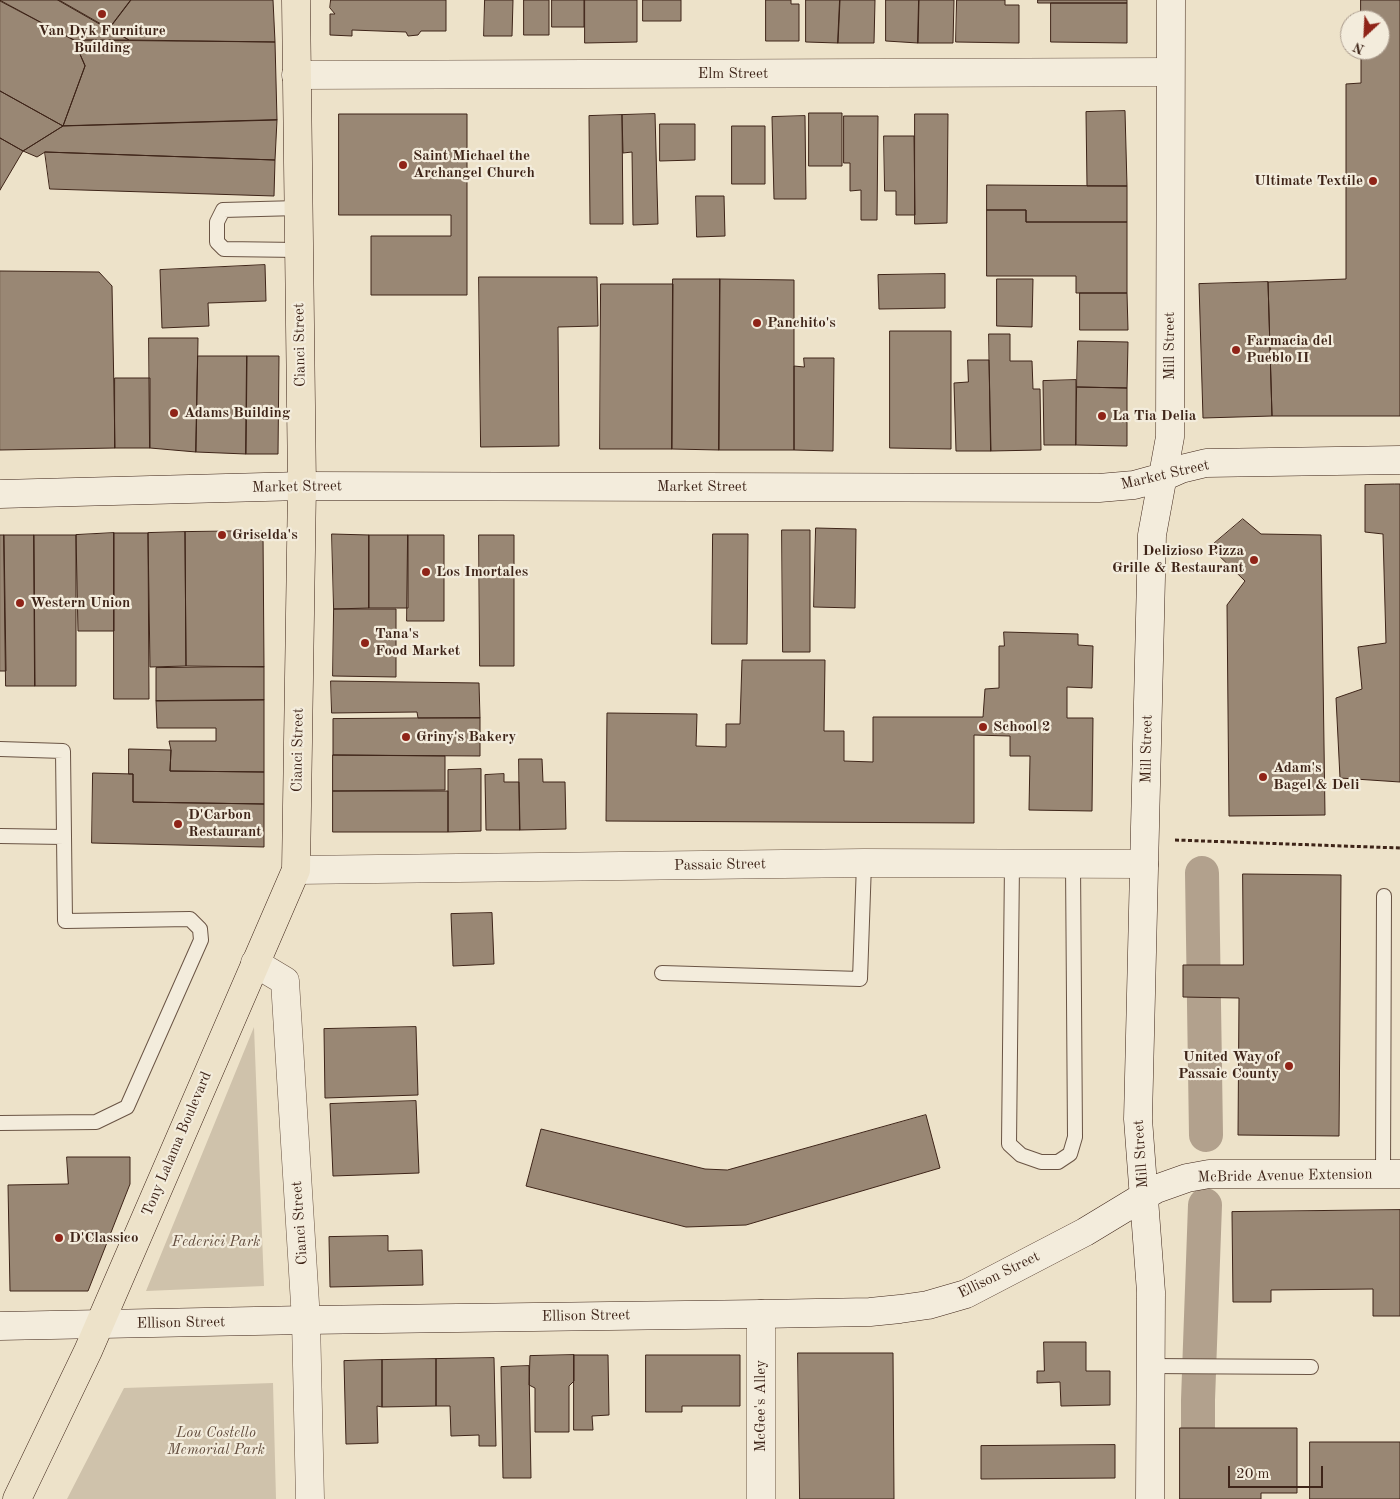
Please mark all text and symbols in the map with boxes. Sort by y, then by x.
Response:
marker: Van Dyk Furniture Building [96,8,108,20]
north arrow [1340,10,1390,60]
place label: Van Dyk Furniture Building [38,22,166,57]
text: N [1351,39,1367,56]
street label: Elm Street [698,65,768,83]
place label: Saint Michael the Archangel Church [413,147,535,182]
marker: Saint Michael the Archangel Church [397,159,409,171]
place label: Ultimate Textile [1254,172,1363,190]
marker: Ultimate Textile [1367,175,1379,187]
street label: Cianci Street [290,303,310,387]
street label: Mill Street [1161,312,1179,380]
place label: Panchito's [767,314,836,332]
marker: Panchito's [751,317,763,329]
place label: Farmacia del Pueblo II [1246,332,1332,367]
marker: Farmacia del Pueblo II [1230,344,1242,356]
place label: Adams Building [184,404,290,422]
marker: Adams Building [168,407,180,419]
place label: La Tia Delia [1112,407,1196,425]
marker: La Tia Delia [1096,410,1108,422]
street label: Market Street [1119,456,1211,494]
street label: Market Street [252,477,342,497]
street label: Market Street [657,478,747,496]
place label: Griselda's [232,526,298,544]
marker: Griselda's [216,529,228,541]
place label: Delizioso Pizza Grille & Restaurant [1112,542,1244,577]
marker: Delizioso Pizza Grille & Restaurant [1248,554,1260,566]
place label: Los Imortales [436,563,528,581]
marker: Los Imortales [420,566,432,578]
place label: Western Union [30,594,130,612]
marker: Western Union [14,597,26,609]
place label: Tana's Food Market [375,625,460,660]
marker: Tana's Food Market [359,637,371,649]
street label: Cianci Street [288,708,308,792]
street label: Mill Street [1137,715,1157,783]
place label: School 2 [993,718,1050,736]
marker: School 2 [977,721,989,733]
place label: Griny's Bakery [416,728,516,746]
marker: Griny's Bakery [400,731,412,743]
place label: Adam's Bagel & Deli [1273,759,1359,794]
marker: Adam's Bagel & Deli [1257,771,1269,783]
place label: D'Carbon Restaurant [188,806,262,841]
marker: D'Carbon Restaurant [172,818,184,830]
street label: Passaic Street [674,855,766,875]
place label: United Way of Passaic County [1178,1048,1279,1083]
marker: United Way of Passaic County [1283,1060,1295,1072]
street label: Tony Lalama Boulevard [138,1069,216,1219]
street label: Mill Street [1130,1119,1152,1189]
street label: McBride Avenue Extension [1197,1165,1373,1187]
street label: Cianci Street [288,1180,312,1266]
place label: D'Classico [69,1229,138,1247]
marker: D'Classico [53,1232,65,1244]
park label: Federici Park [172,1233,260,1251]
street label: Ellison Street [955,1248,1043,1302]
street label: Ellison Street [542,1306,630,1326]
street label: Ellison Street [137,1313,225,1333]
street label: McGee's Alley [752,1360,770,1452]
park label: Lou Costello Memorial Park [167,1424,265,1459]
scale bar [1230,1456,1325,1488]
text: 20 m [1236,1467,1270,1482]

